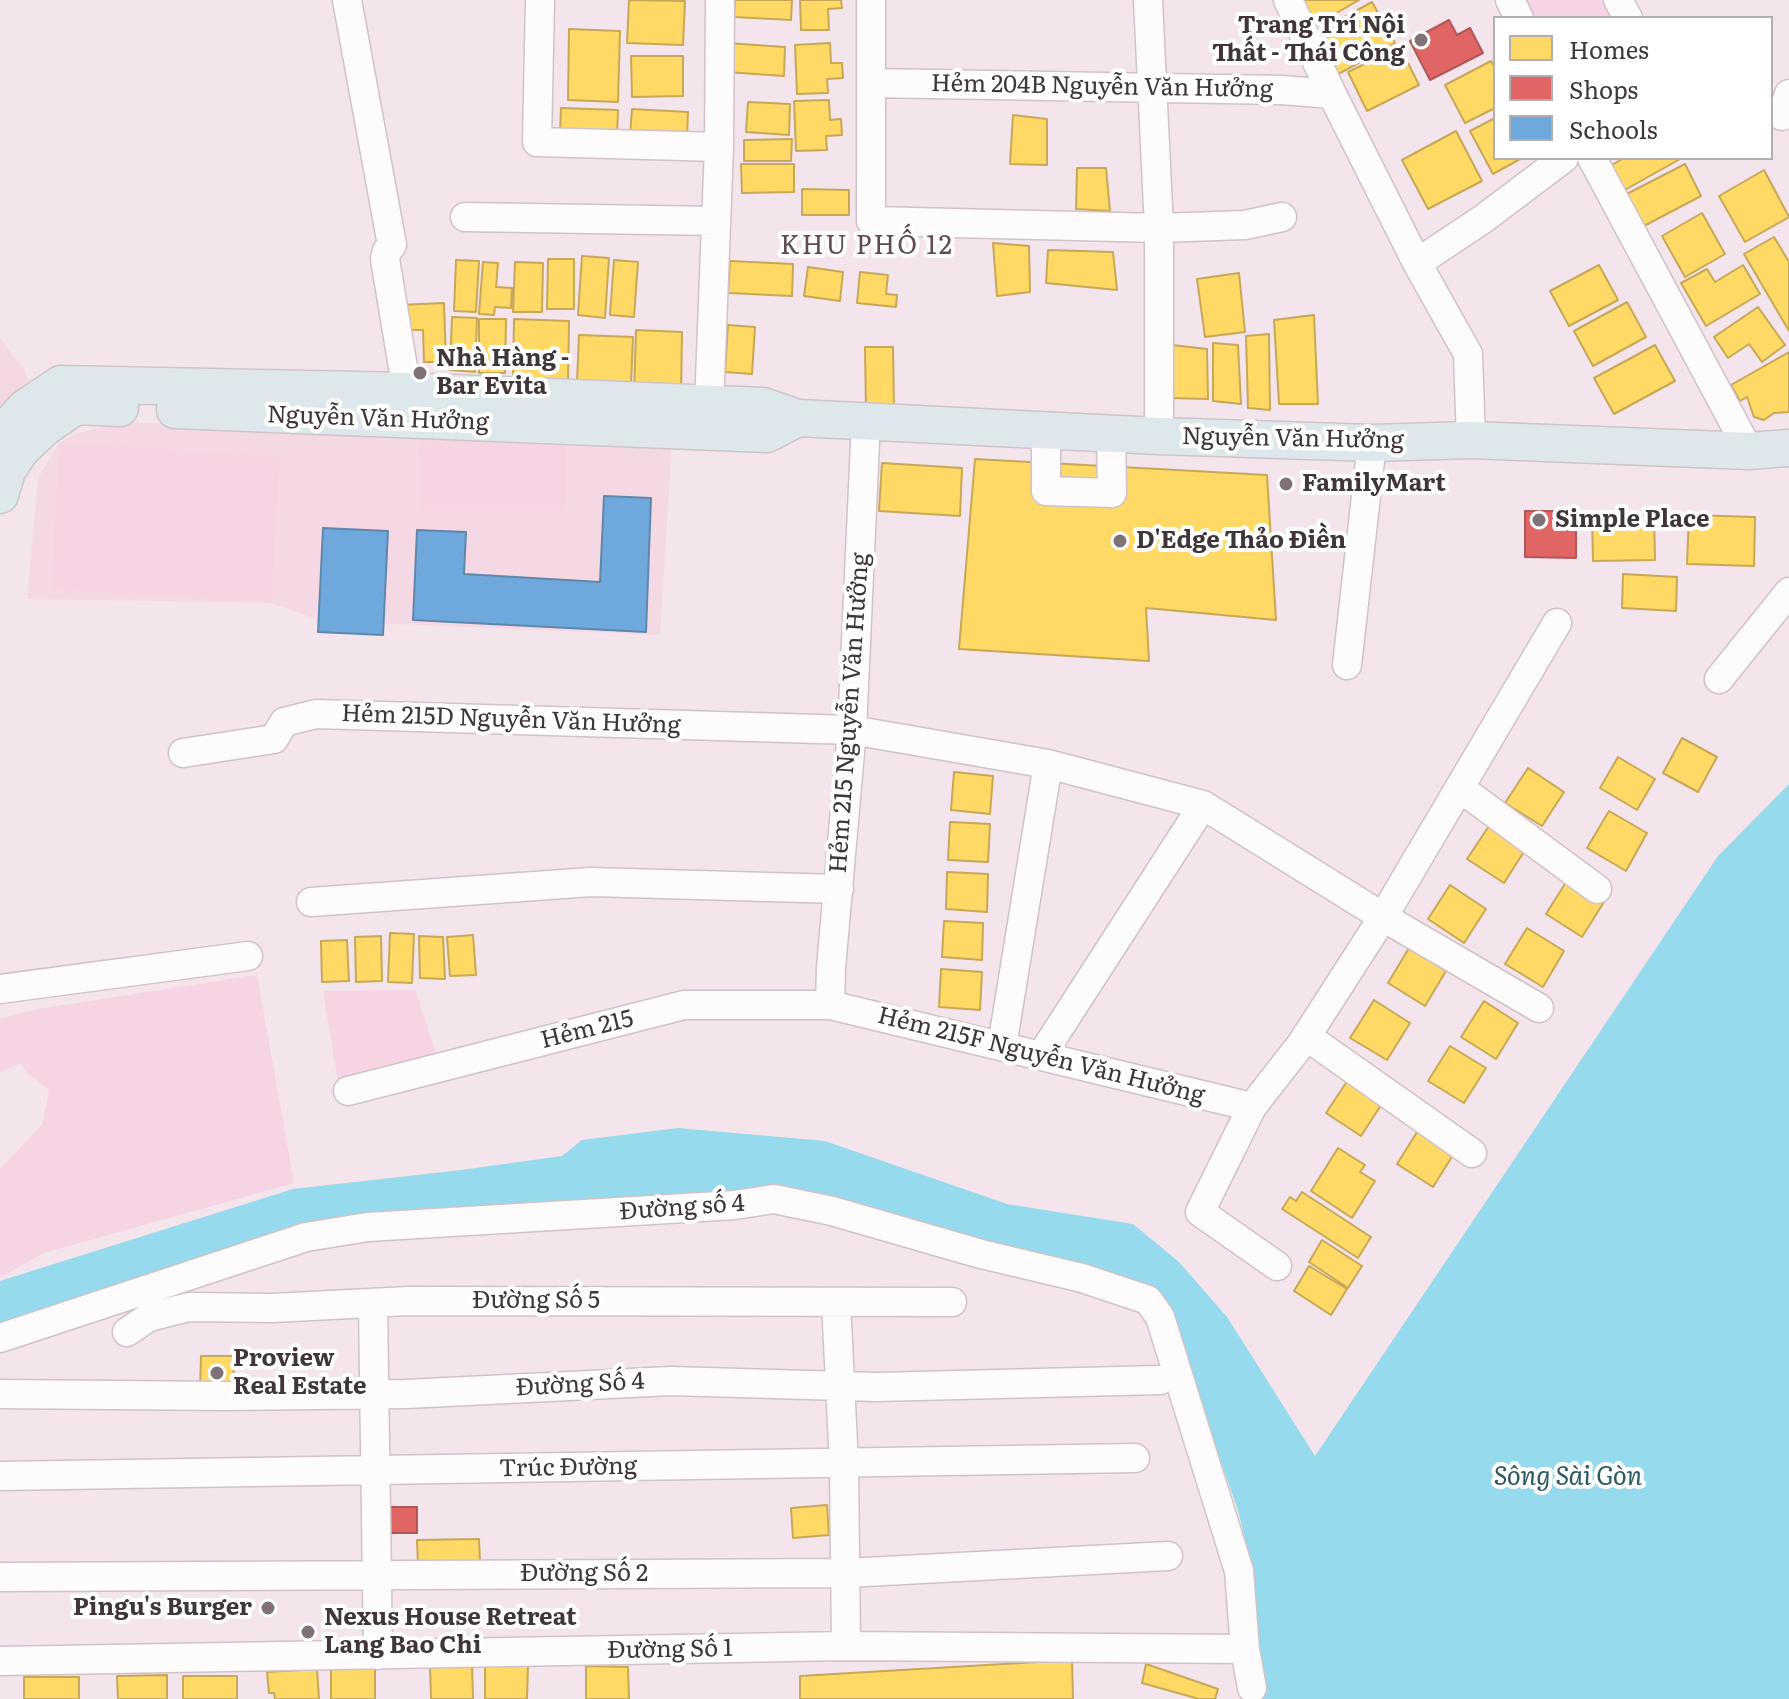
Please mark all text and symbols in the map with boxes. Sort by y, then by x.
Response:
place label: Trang Trí Nội Thất - Thái Công [1212,12,1405,68]
legend [1493,16,1773,160]
marker: Trang Trí Nội Thất - Thái Công [1412,31,1430,49]
text: Homes [1569,31,1649,66]
street label: Hẻm 204B Nguyễn Văn Hưởng [931,70,1273,104]
text: Shops [1569,71,1638,106]
text: Schools [1569,111,1658,146]
district label: KHU PHỐ 12 [780,230,954,262]
place label: Nhà Hàng - Bar Evita [436,345,569,401]
marker: Nhà Hàng - Bar Evita [411,364,429,382]
street label: Nguyễn Văn Hưởng [266,401,490,437]
street label: Nguyễn Văn Hưởng [1182,423,1404,455]
place label: FamilyMart [1302,470,1446,498]
marker: FamilyMart [1277,475,1295,493]
place label: Simple Place [1555,506,1710,534]
marker: Simple Place [1530,511,1548,529]
place label: D'Edge Thảo Điền [1136,527,1346,555]
marker: D'Edge Thảo Điền [1111,532,1129,550]
street label: Hẻm 215 Nguyễn Văn Hưởng [824,552,876,874]
street label: Hẻm 215D Nguyễn Văn Hưởng [341,700,681,740]
street label: Hẻm 215F Nguyễn Văn Hưởng [874,1001,1208,1111]
street label: Hẻm 215 [538,1005,636,1055]
street label: Đường số 4 [618,1189,746,1227]
street label: Đường Số 5 [472,1287,600,1315]
place label: Proview Real Estate [233,1345,367,1401]
marker: Proview Real Estate [208,1364,226,1382]
street label: Đường Số 4 [515,1367,645,1403]
street label: Trúc Đường [499,1452,637,1484]
water label: Sông Sài Gòn [1494,1461,1642,1493]
street label: Đường Số 2 [520,1560,648,1588]
place label: Pingu's Burger [73,1594,252,1622]
marker: Pingu's Burger [259,1599,277,1617]
place label: Nexus House Retreat Lang Bao Chi [324,1604,576,1660]
marker: Nexus House Retreat Lang Bao Chi [299,1623,317,1641]
street label: Đường Số 1 [607,1635,733,1665]

